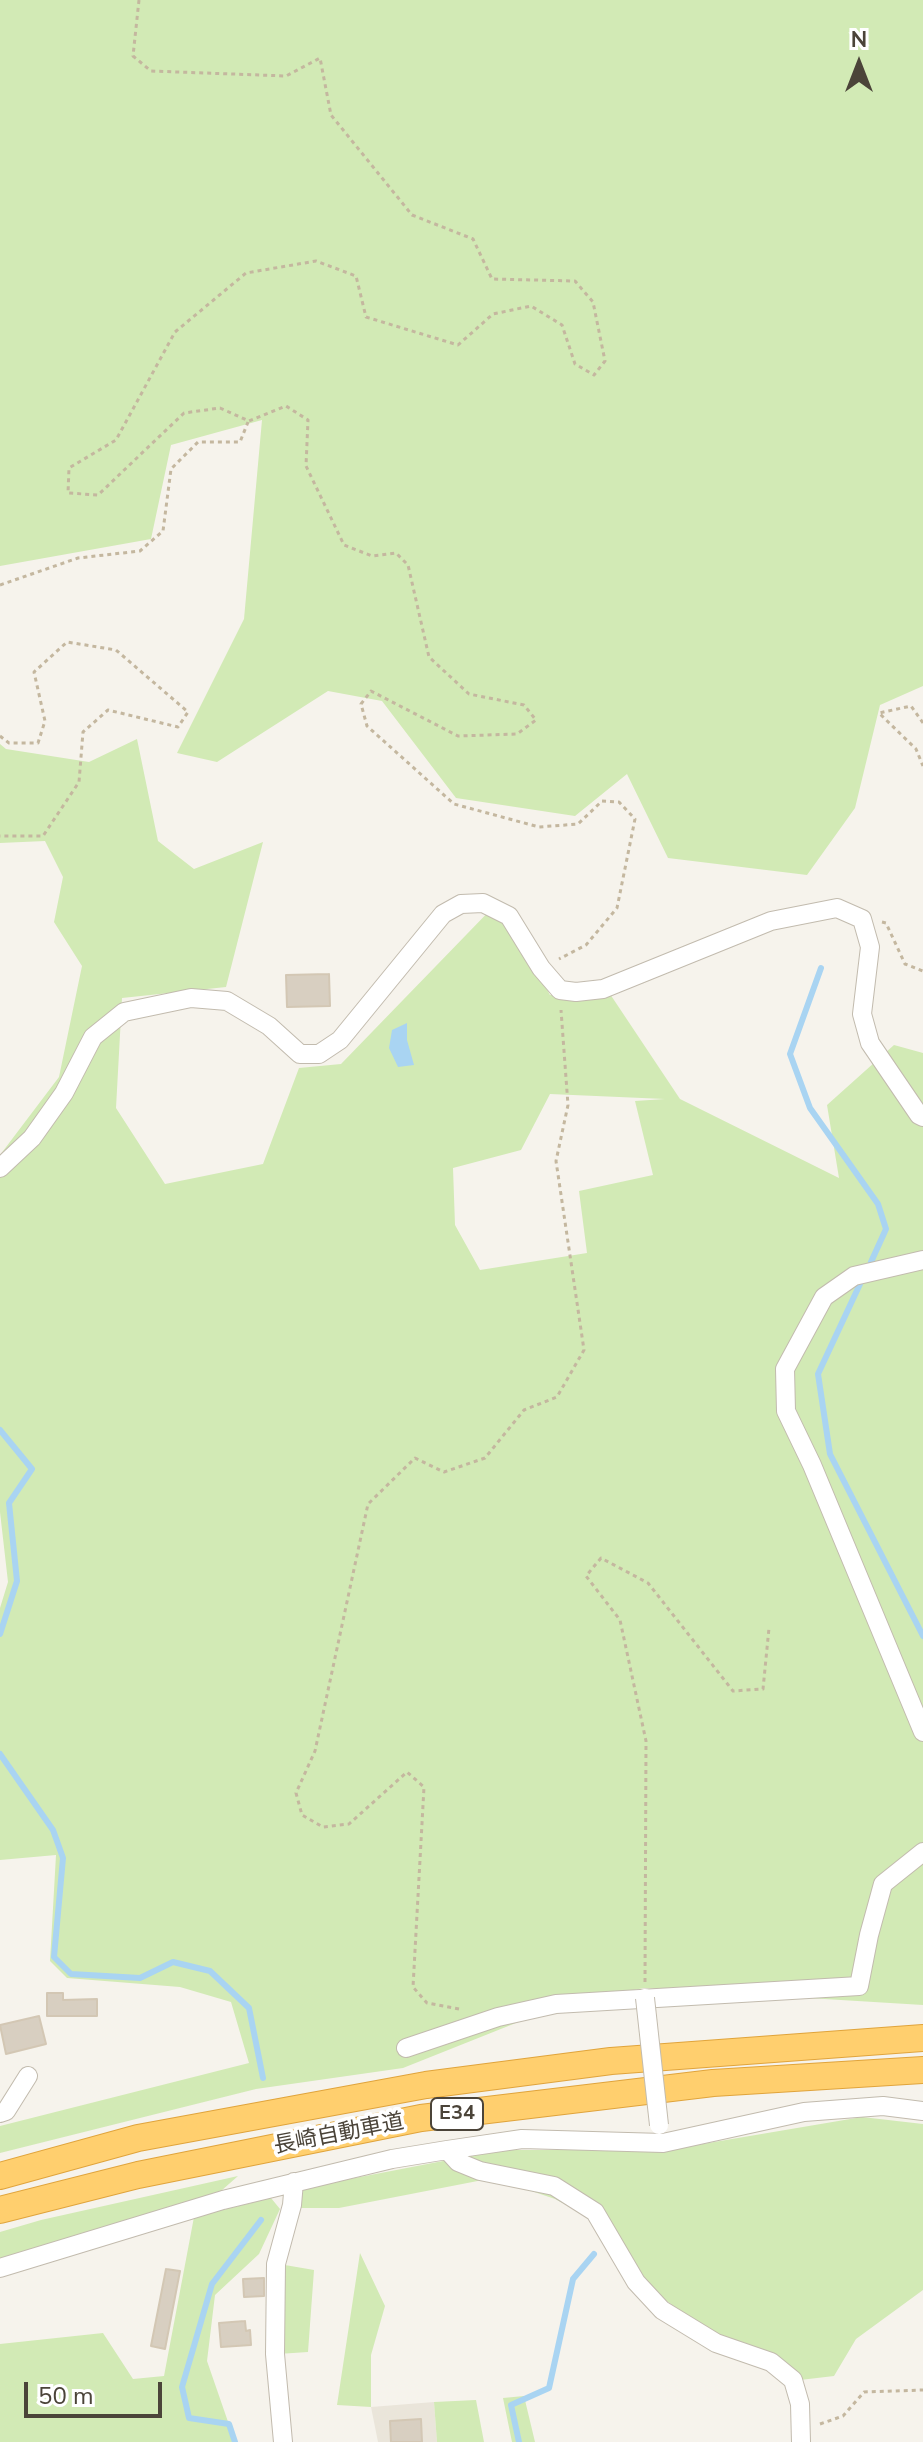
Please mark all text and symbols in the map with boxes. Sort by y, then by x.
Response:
north arrow [819,24,899,104]
text: N [851,25,867,55]
road number: E34 [431,2098,483,2130]
street label: 長崎自動車道 [272,2109,406,2161]
scale bar [28,2366,166,2416]
text: 50 m [38,2380,94,2412]

